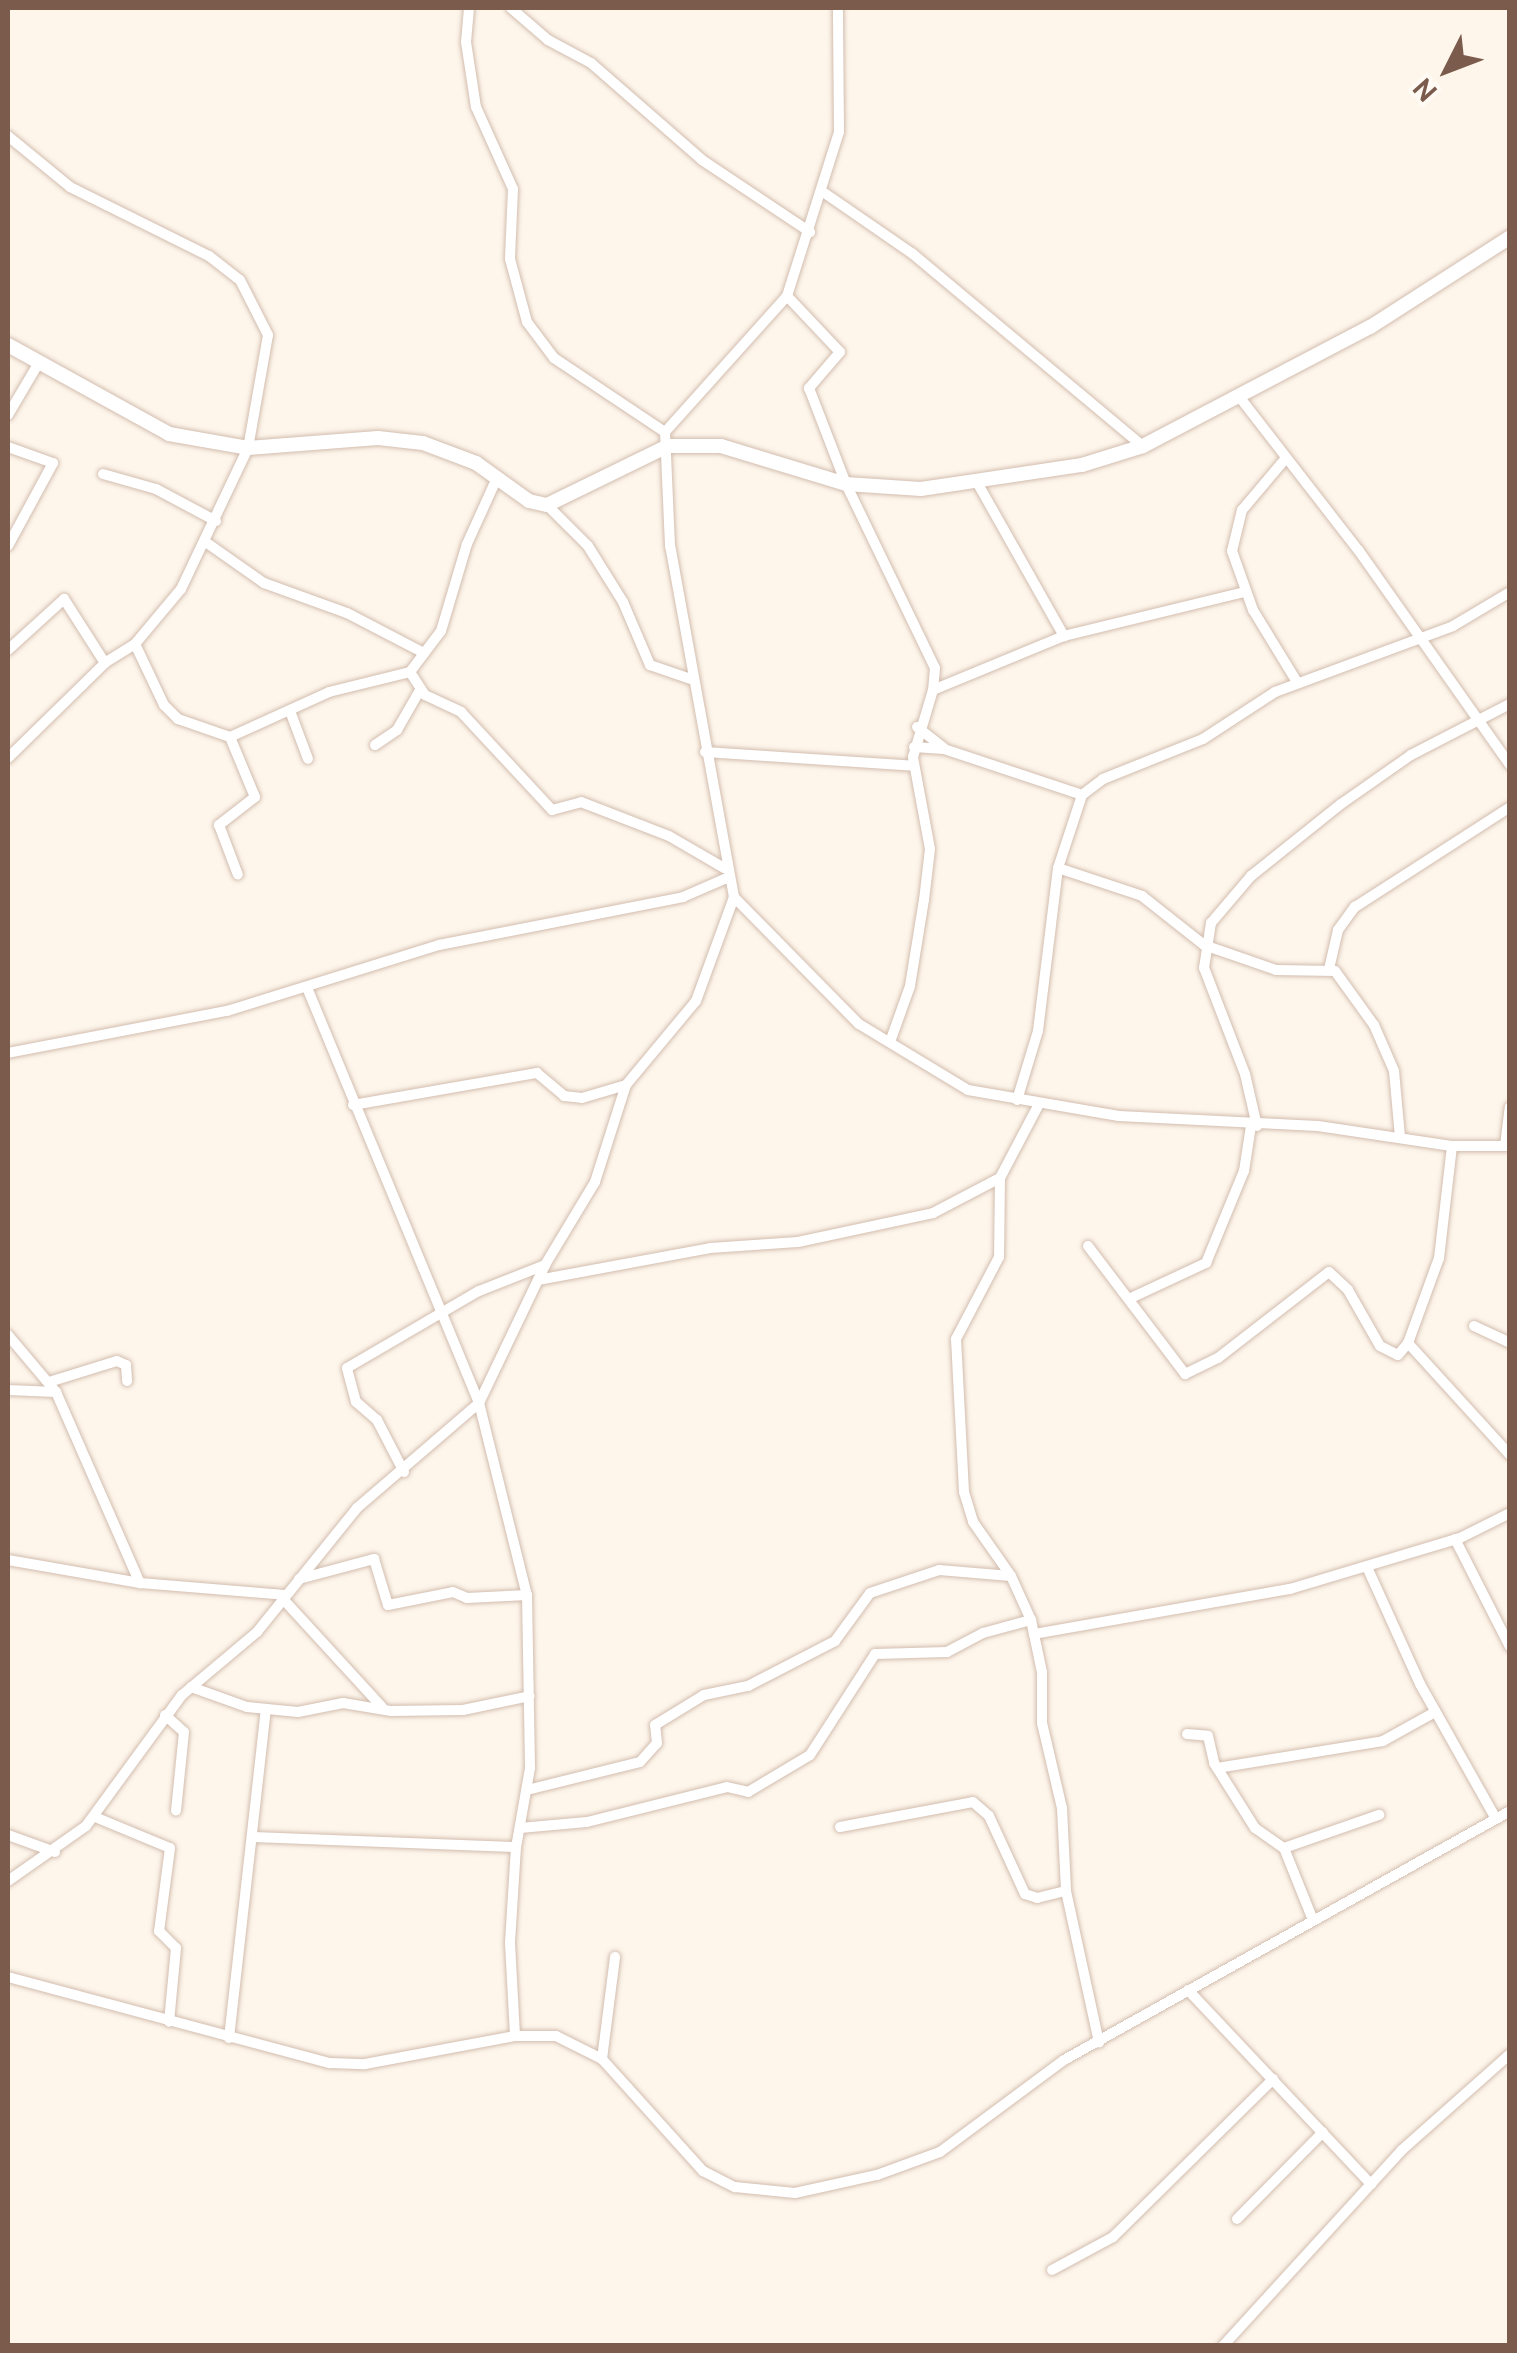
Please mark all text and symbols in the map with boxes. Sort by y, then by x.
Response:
north arrow [1397,20,1497,120]
text: N [1405,71,1444,109]

